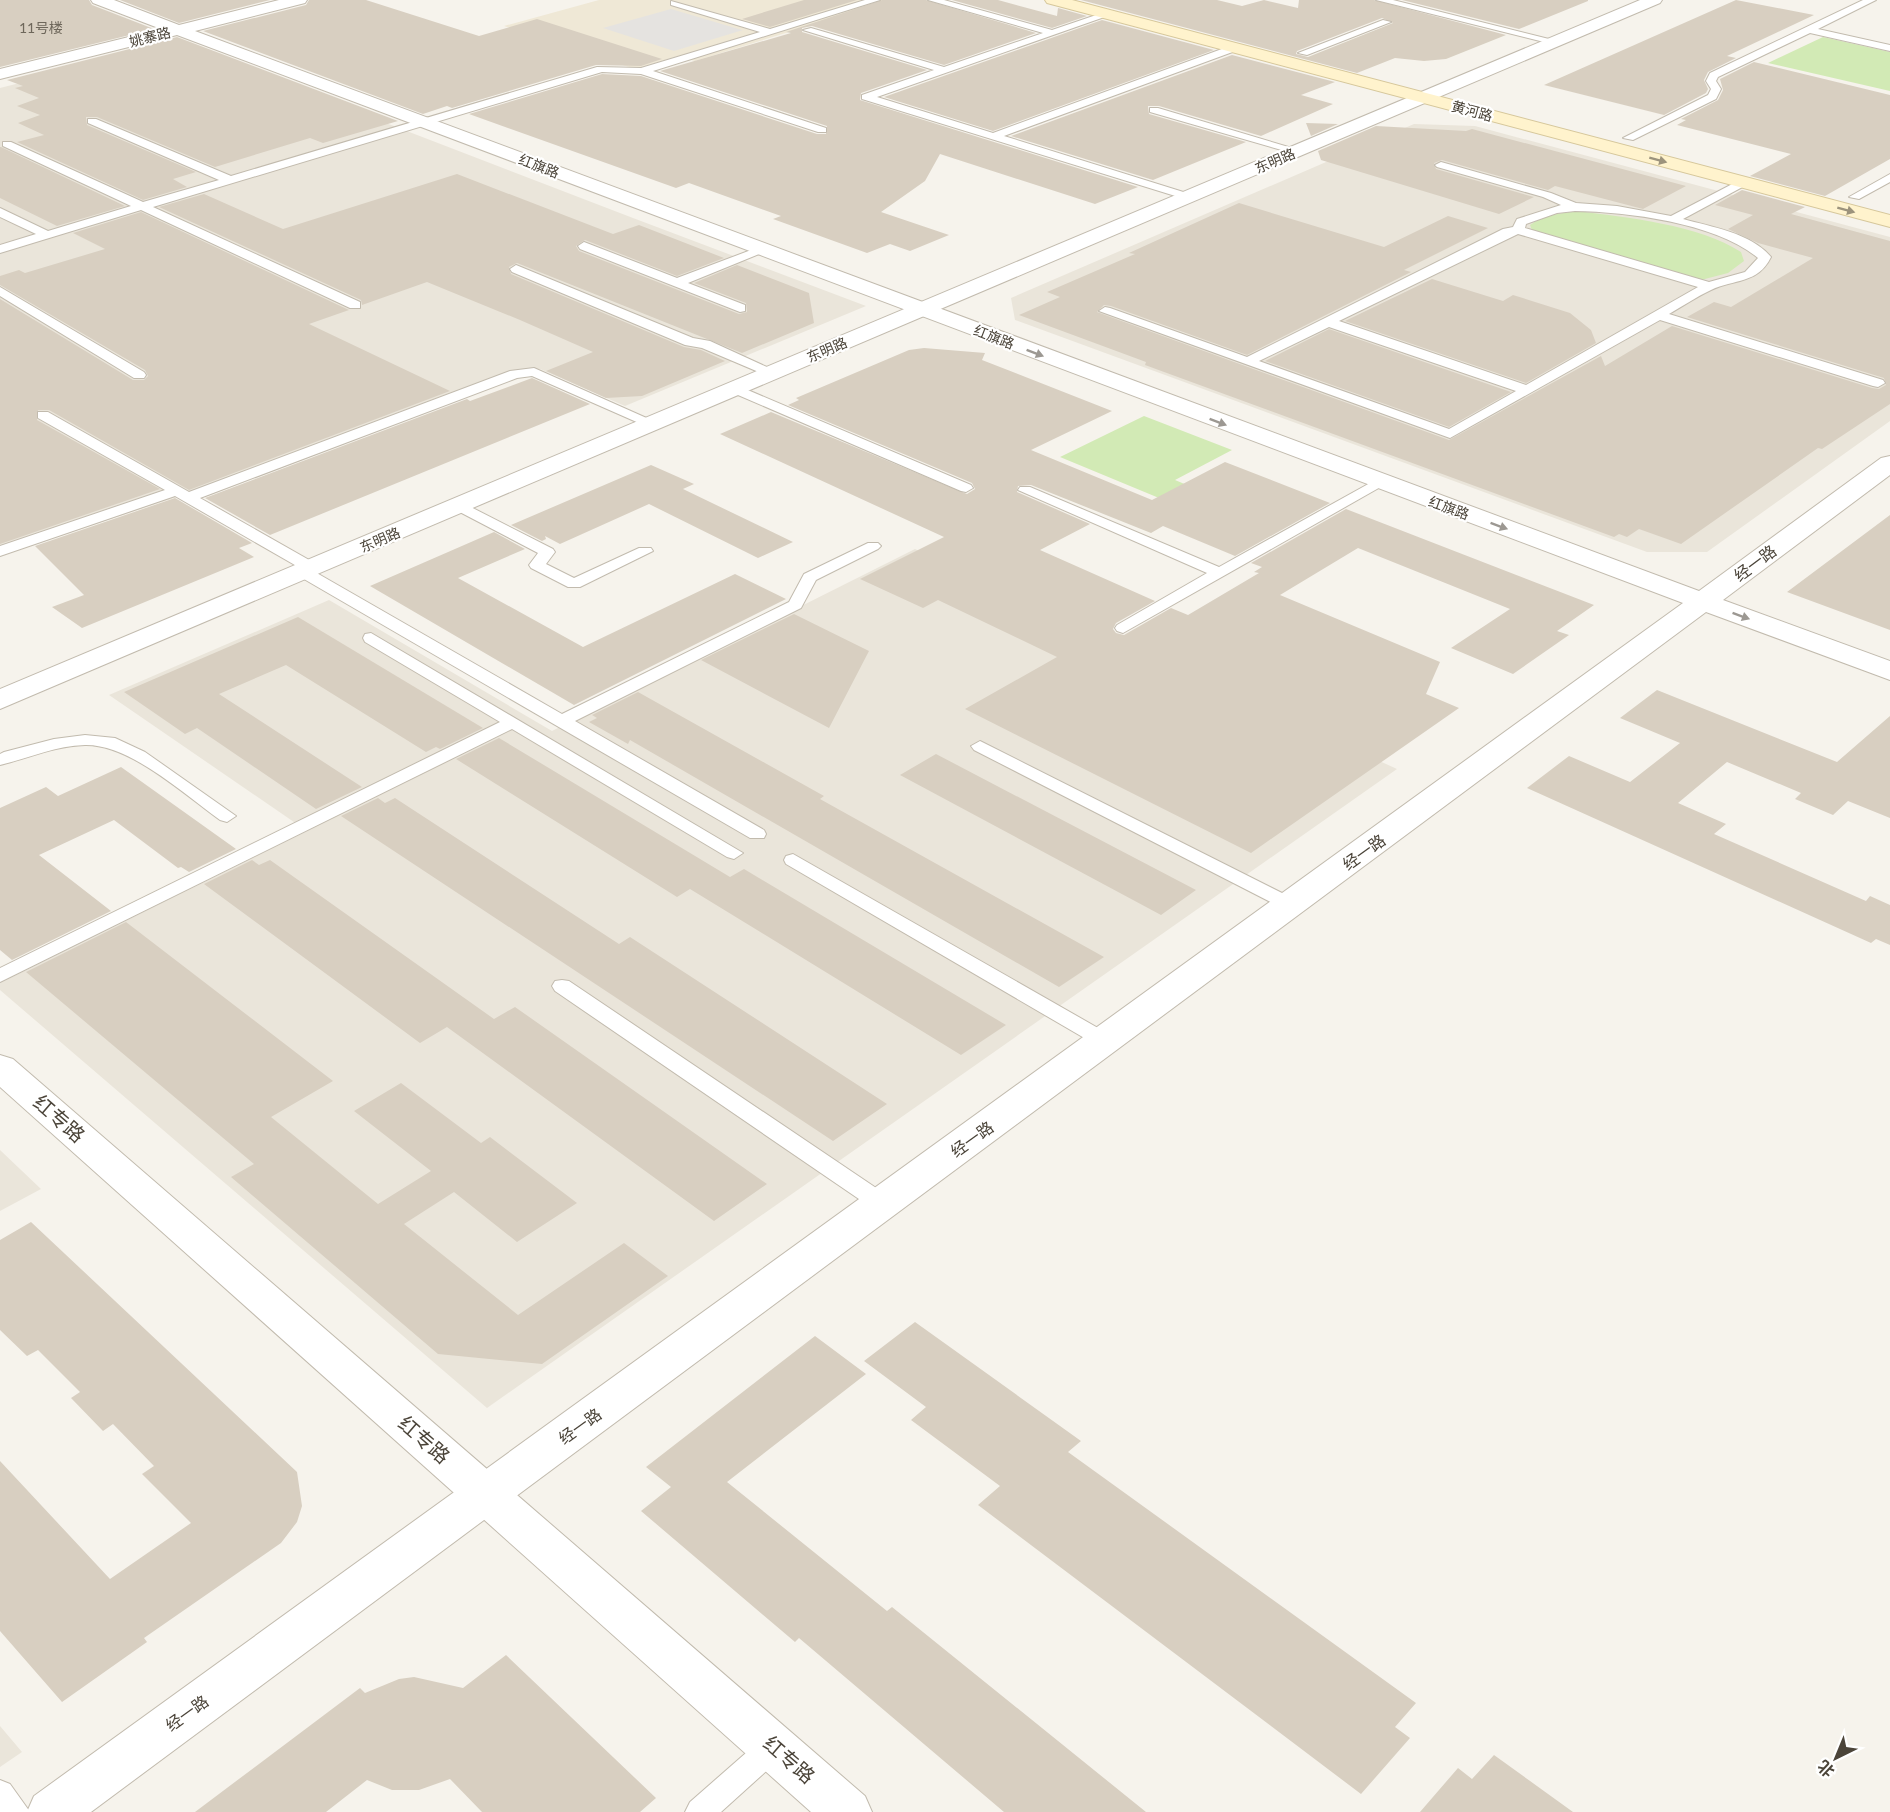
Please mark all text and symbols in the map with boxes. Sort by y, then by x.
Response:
house number: 11号楼 [19,19,63,36]
street label: 姚寨路 [127,23,172,50]
street label: 黄河路 [1450,97,1495,124]
street label: 东明路 [1252,145,1297,177]
street label: 红旗路 [517,150,562,181]
one-way arrow [1649,155,1667,165]
one-way arrow [1837,205,1856,215]
street label: 红旗路 [972,321,1017,352]
street label: 东明路 [804,334,849,366]
one-way arrow [1026,349,1044,358]
one-way arrow [1209,418,1227,427]
street label: 红旗路 [1427,492,1472,523]
one-way arrow [1490,522,1508,532]
street label: 东明路 [357,524,402,556]
street label: 经一路 [1730,541,1780,585]
one-way arrow [1732,612,1750,621]
street label: 经一路 [1339,830,1389,873]
street label: 红专路 [29,1090,90,1147]
street label: 经一路 [947,1117,997,1160]
street label: 经一路 [555,1404,605,1447]
street label: 红专路 [394,1411,455,1468]
street label: 经一路 [162,1691,212,1734]
north arrow [1806,1728,1866,1788]
street label: 红专路 [759,1731,820,1788]
text: 北 [1813,1757,1838,1782]

